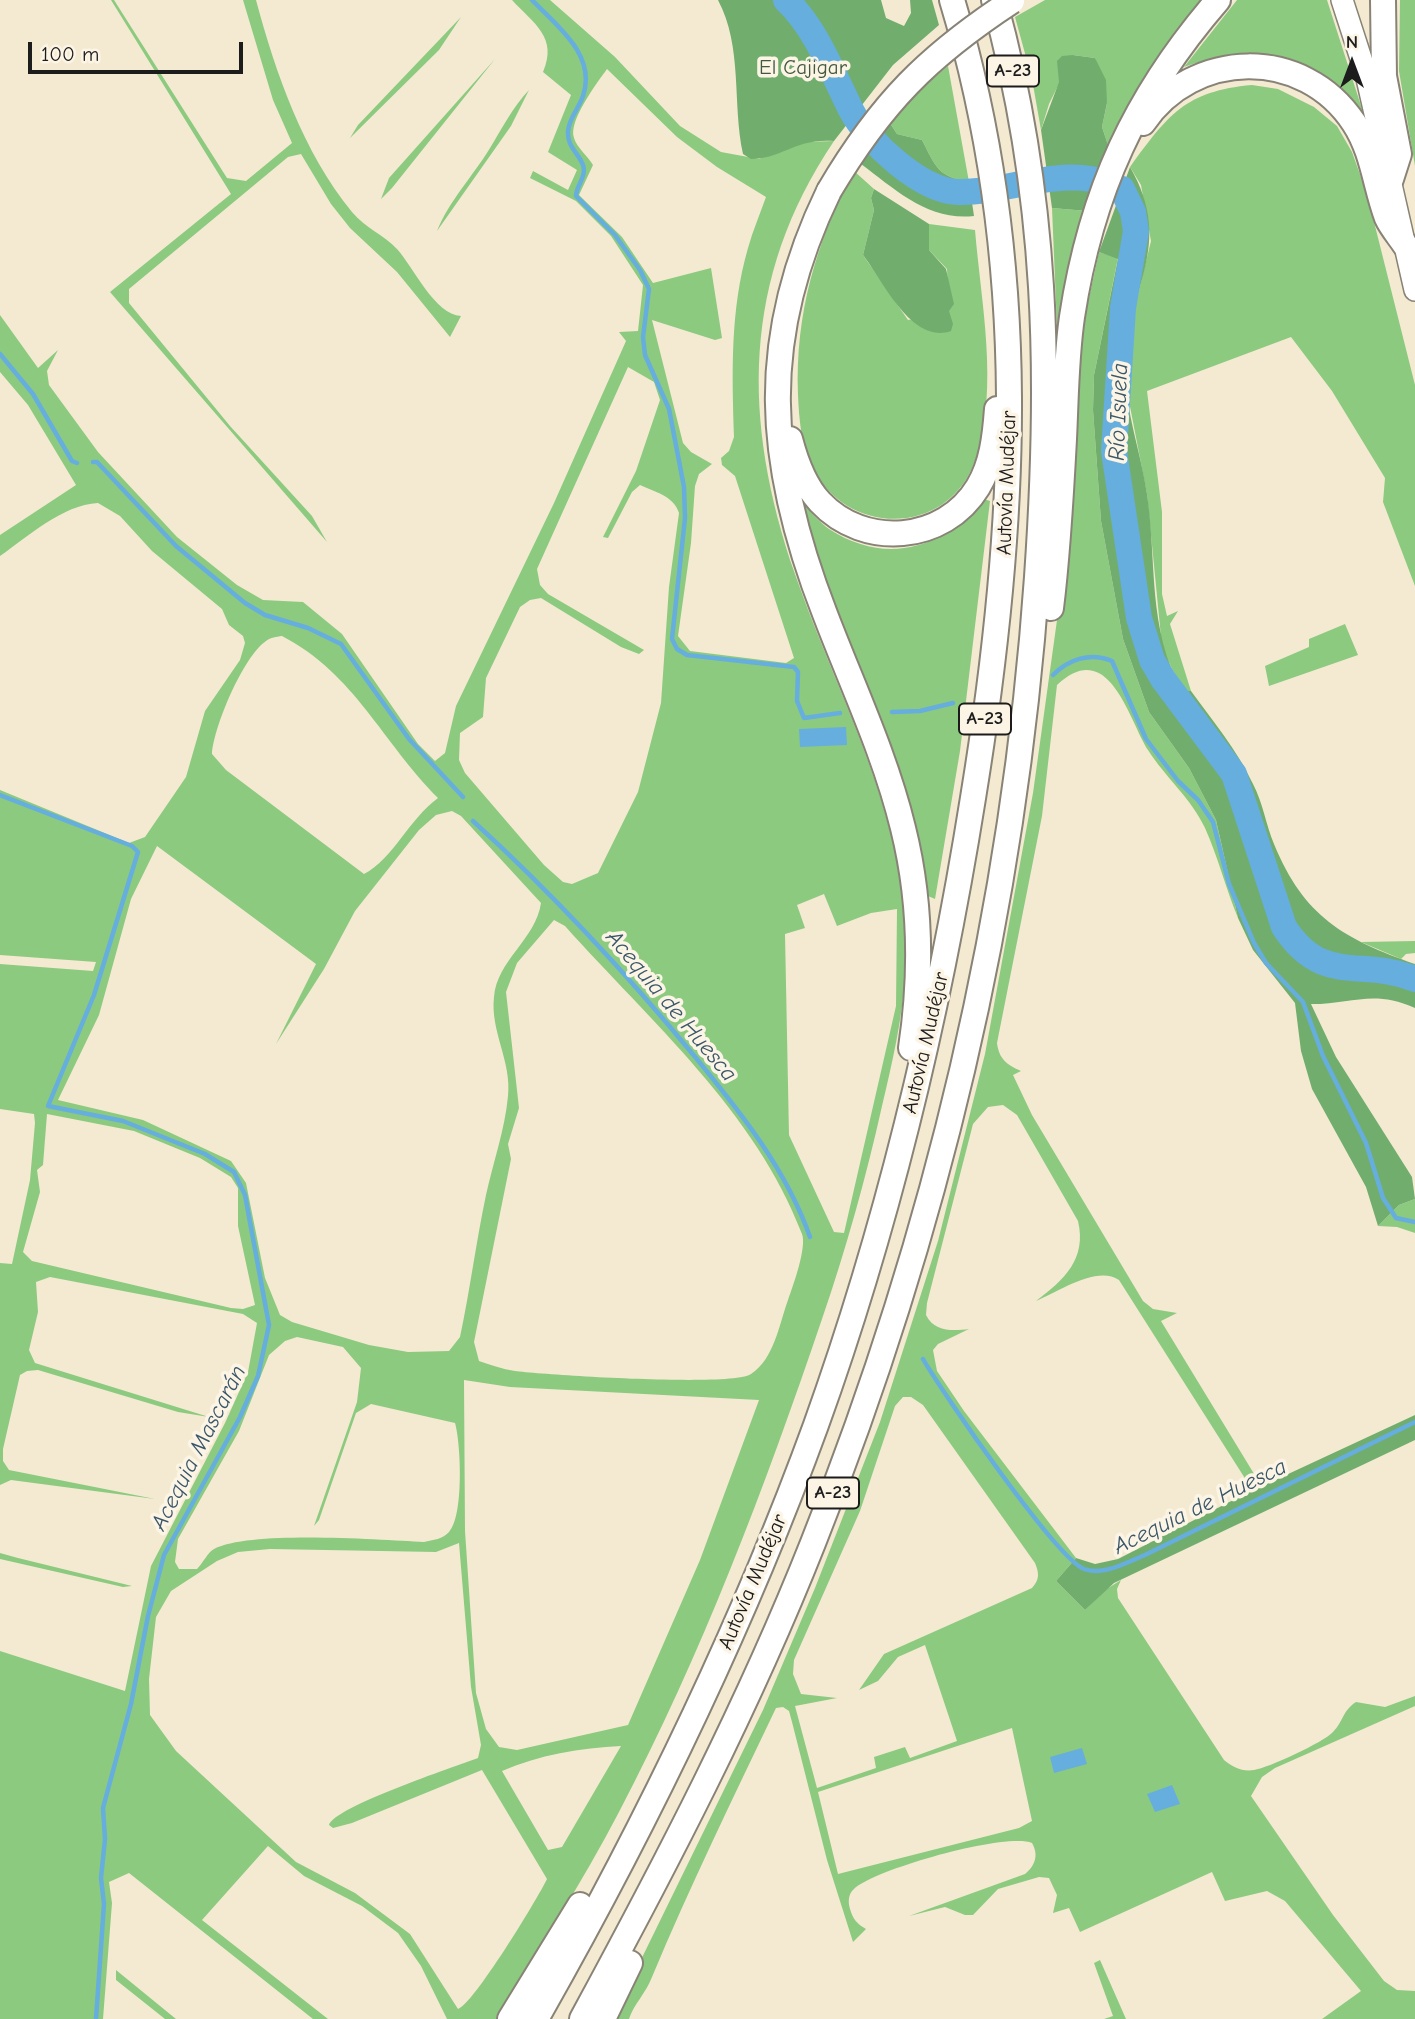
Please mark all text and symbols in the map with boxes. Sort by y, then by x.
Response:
scale bar [32,28,247,72]
north arrow [1317,28,1387,98]
text: N [1346,31,1358,53]
text: 100 m [41,42,99,66]
park label: El Cajigar [759,55,847,81]
road number: A-23 [987,55,1039,86]
water label: Río Isuela [1104,363,1134,461]
street label: Autovía Mudéjar [992,410,1022,556]
road number: A-23 [959,704,1011,734]
water label: Acequia de Huesca [600,925,742,1087]
street label: Autovía Mudéjar [897,970,955,1116]
water label: Acequia Mascarán [145,1361,253,1535]
water label: Acequia de Huesca [1109,1453,1291,1561]
road number: A-23 [807,1478,859,1508]
street label: Autovía Mudéjar [713,1510,793,1654]

